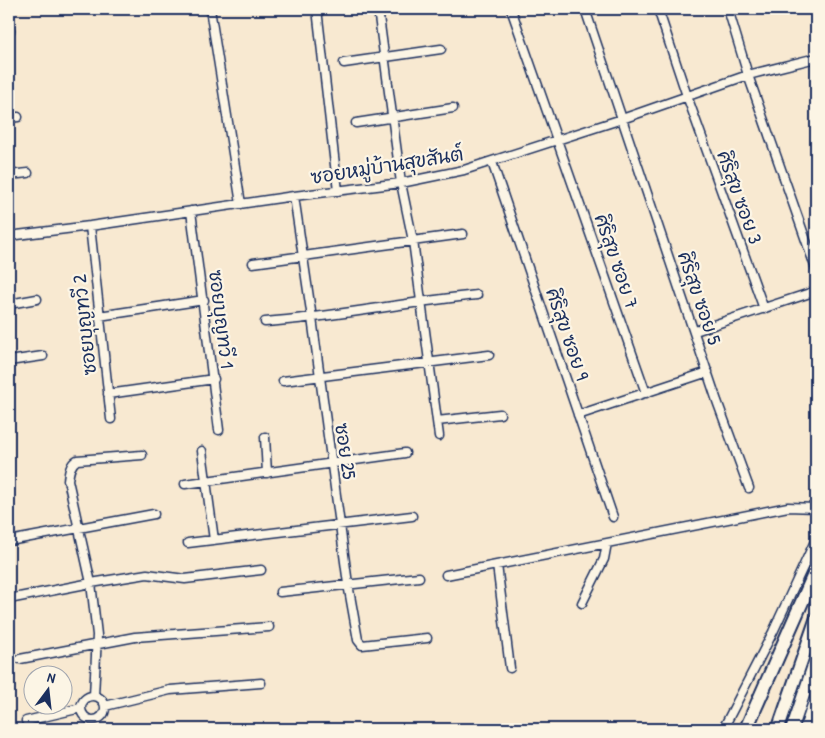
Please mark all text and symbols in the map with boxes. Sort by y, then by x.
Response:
street label: ซอยหมู่บ้านสุขสันต์ [309,140,466,192]
street label: ศิริสุข ซอย 3 [709,147,769,248]
street label: ศิริสุข ซอย 7 [587,210,645,312]
street label: ศิริสุข ซอย 5 [670,248,728,349]
street label: ซอยบุญทวี 1 [201,268,241,370]
street label: ซอยบุญทวี 2 [66,273,104,377]
street label: ศิริสุข ซอย 9 [538,284,596,384]
street label: ซอย 25 [329,421,363,481]
north arrow [22,666,72,716]
text: N [45,667,58,687]

